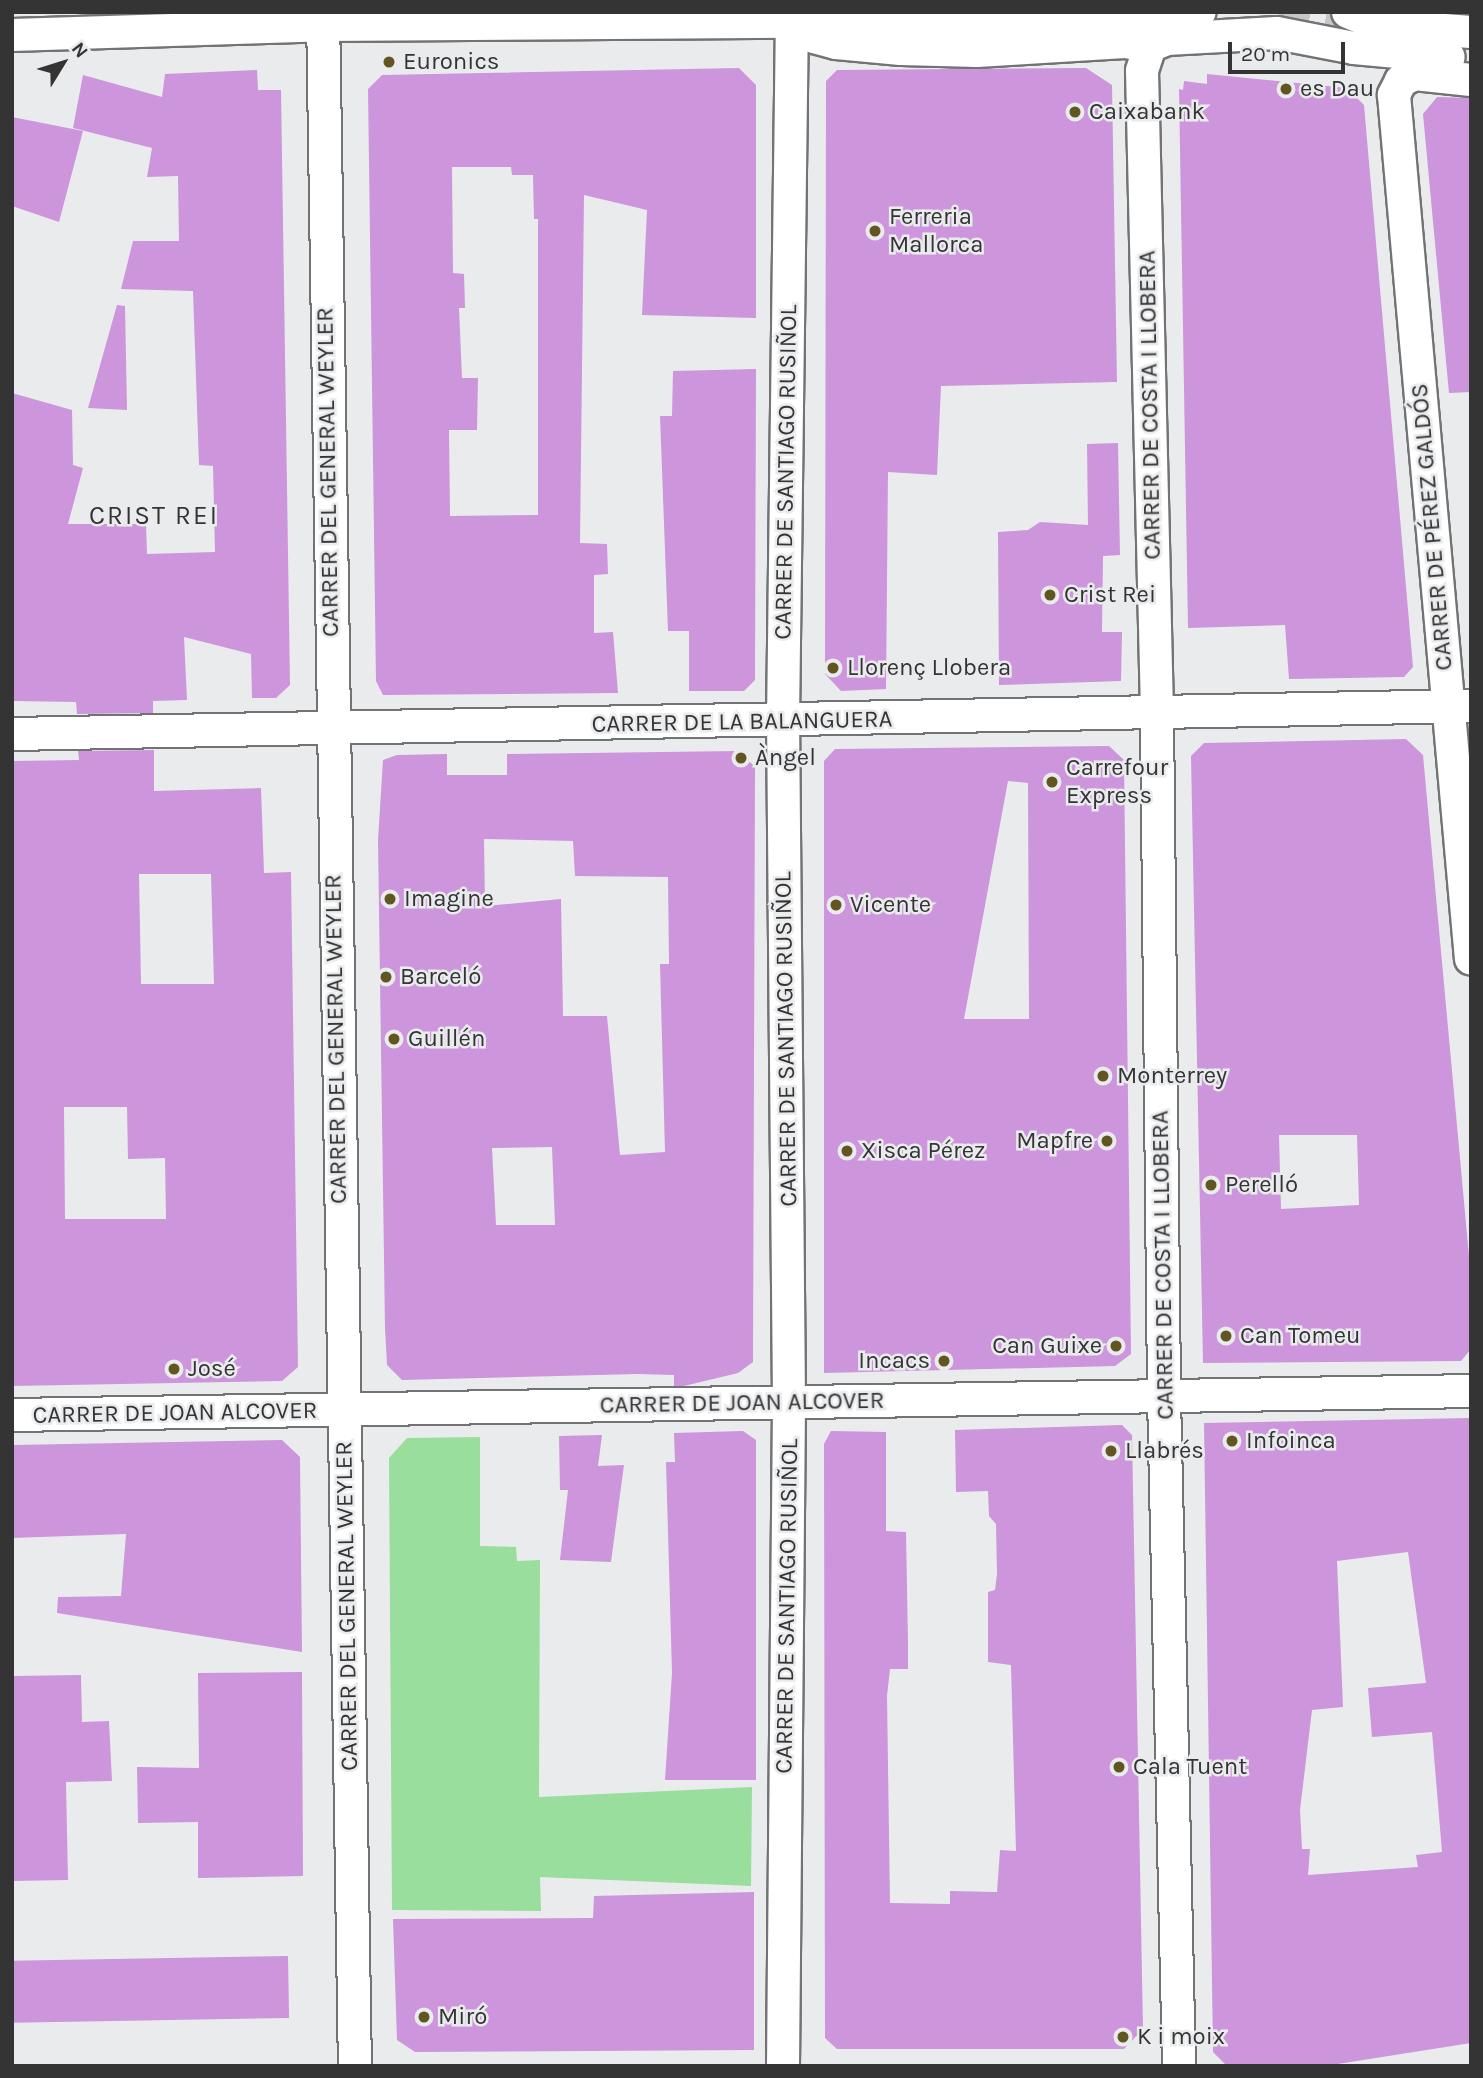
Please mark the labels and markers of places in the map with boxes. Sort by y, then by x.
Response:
place label: Euronics [403,48,499,76]
marker: Euronics [381,54,397,70]
place label: es Dau [1300,75,1374,103]
marker: es Dau [1278,81,1294,97]
place label: Caixabank [1089,98,1205,126]
marker: Caixabank [1067,104,1083,120]
place label: Ferreria Mallorca [889,203,983,259]
marker: Ferreria Mallorca [867,223,883,239]
place label: Crist Rei [1064,581,1156,609]
marker: Crist Rei [1042,587,1058,603]
place label: Llorenç Llobera [847,654,1011,682]
marker: Llorenç Llobera [825,660,841,676]
place label: Àngel [755,744,816,772]
marker: Àngel [733,750,749,766]
place label: Carrefour Express [1066,754,1168,810]
marker: Carrefour Express [1044,774,1060,790]
place label: Imagine [404,885,494,913]
marker: Imagine [382,891,398,907]
place label: Vicente [850,891,931,919]
marker: Vicente [828,897,844,913]
place label: Barceló [400,963,481,991]
marker: Barceló [378,969,394,985]
place label: Guillén [408,1025,485,1053]
marker: Guillén [386,1031,402,1047]
place label: Monterrey [1117,1062,1227,1090]
marker: Monterrey [1095,1068,1111,1084]
place label: Mapfre [1016,1127,1093,1155]
marker: Mapfre [1099,1133,1115,1149]
place label: Xisca Pérez [861,1137,985,1165]
marker: Xisca Pérez [839,1143,855,1159]
place label: Perelló [1225,1171,1298,1199]
marker: Perelló [1203,1177,1219,1193]
place label: Can Tomeu [1240,1322,1361,1350]
marker: Can Tomeu [1218,1328,1234,1344]
place label: Can Guixe [992,1332,1102,1360]
marker: Can Guixe [1108,1338,1124,1354]
place label: Incacs [858,1347,930,1375]
marker: Incacs [936,1353,952,1369]
place label: José [188,1355,236,1383]
marker: José [166,1361,182,1377]
place label: Infoinca [1246,1427,1336,1455]
marker: Infoinca [1224,1433,1240,1449]
place label: Llabrés [1125,1437,1204,1465]
marker: Llabrés [1103,1443,1119,1459]
place label: Cala Tuent [1133,1753,1247,1781]
marker: Cala Tuent [1111,1759,1127,1775]
place label: Miró [438,2003,487,2031]
marker: Miró [416,2009,432,2025]
place label: K i moix [1137,2023,1225,2051]
marker: K i moix [1115,2029,1131,2045]

